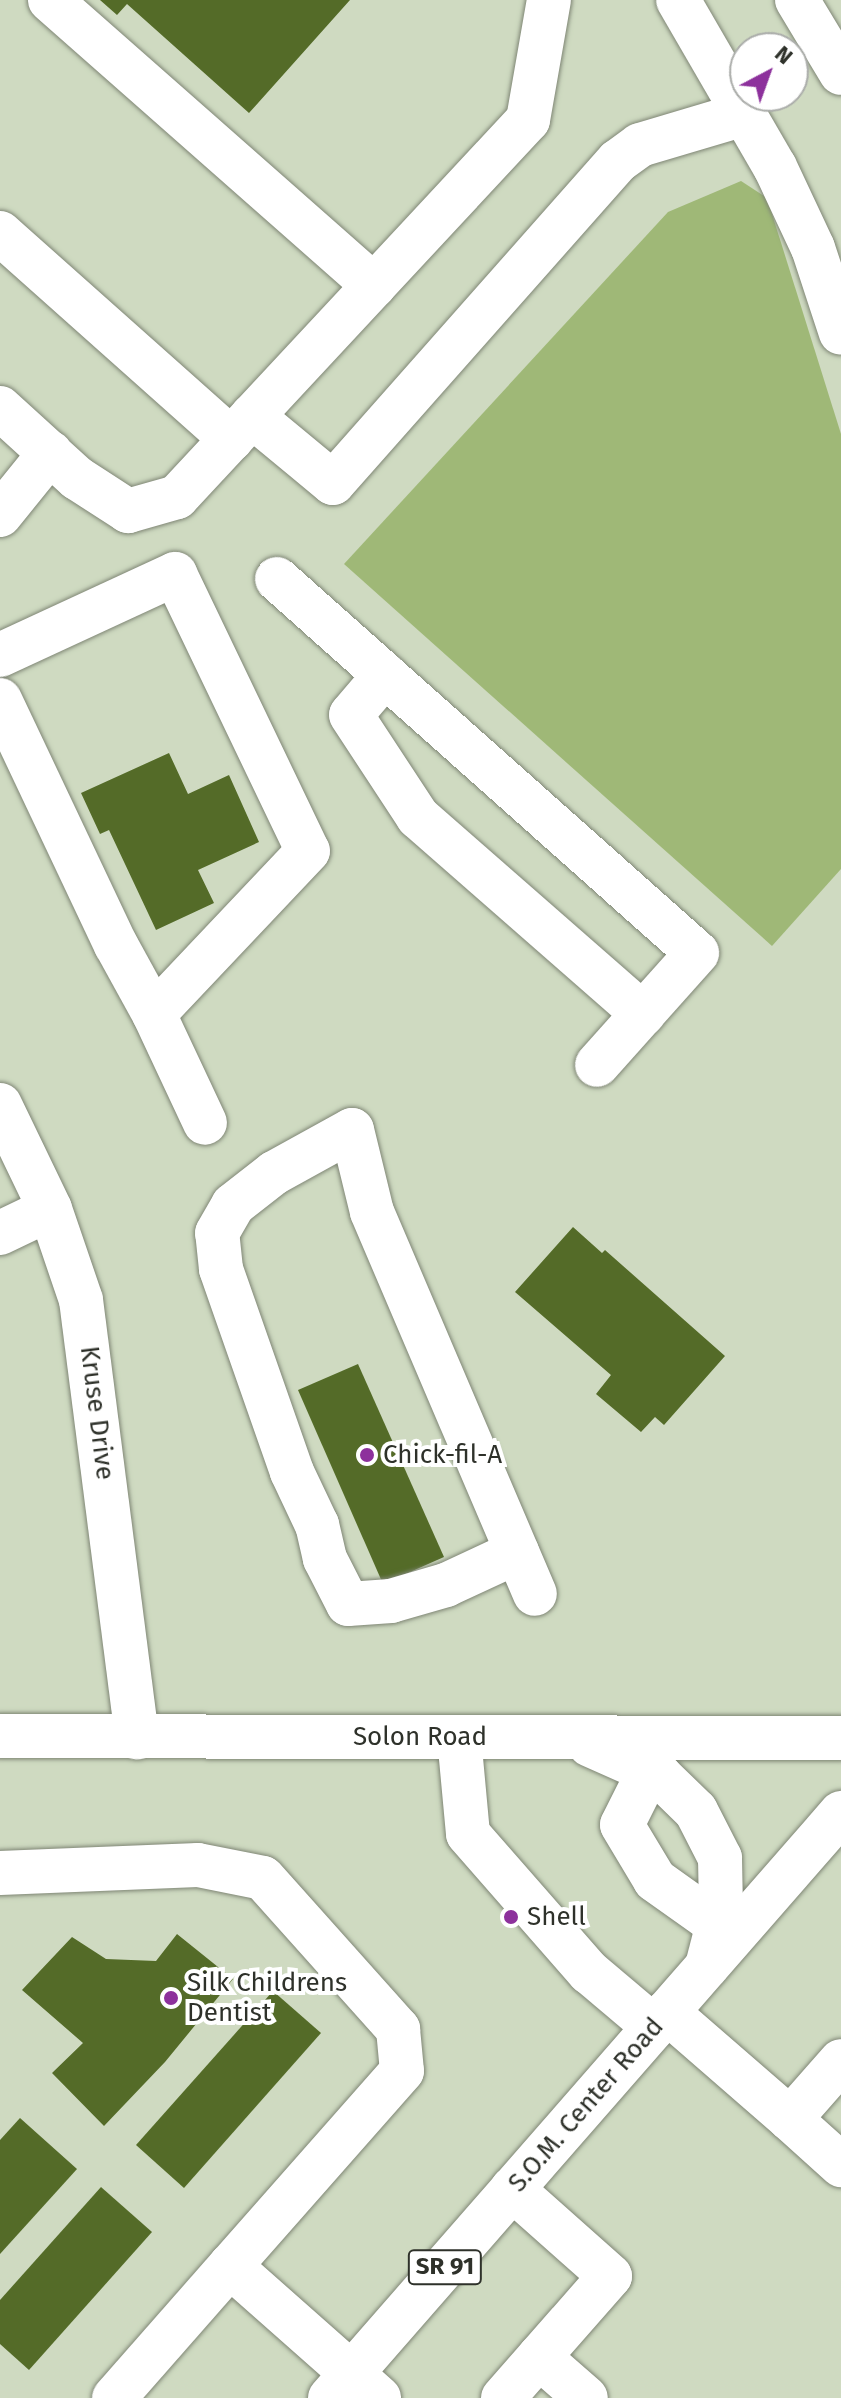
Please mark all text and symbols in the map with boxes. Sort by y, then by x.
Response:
north arrow [729,32,809,112]
text: N [769,40,798,70]
street label: Kruse Drive [73,1344,121,1482]
place label: Chick-fil-A [383,1439,502,1471]
marker: Chick-fil-A [358,1446,376,1464]
street label: Solon Road [353,1721,487,1753]
place label: Shell [527,1901,586,1933]
marker: Shell [502,1908,520,1926]
place label: Silk Childrens Dentist [187,1967,347,2028]
marker: Silk Childrens Dentist [162,1989,180,2007]
street label: S.O.M. Center Road [502,2012,670,2198]
road number: SR 91 [407,2247,483,2287]

